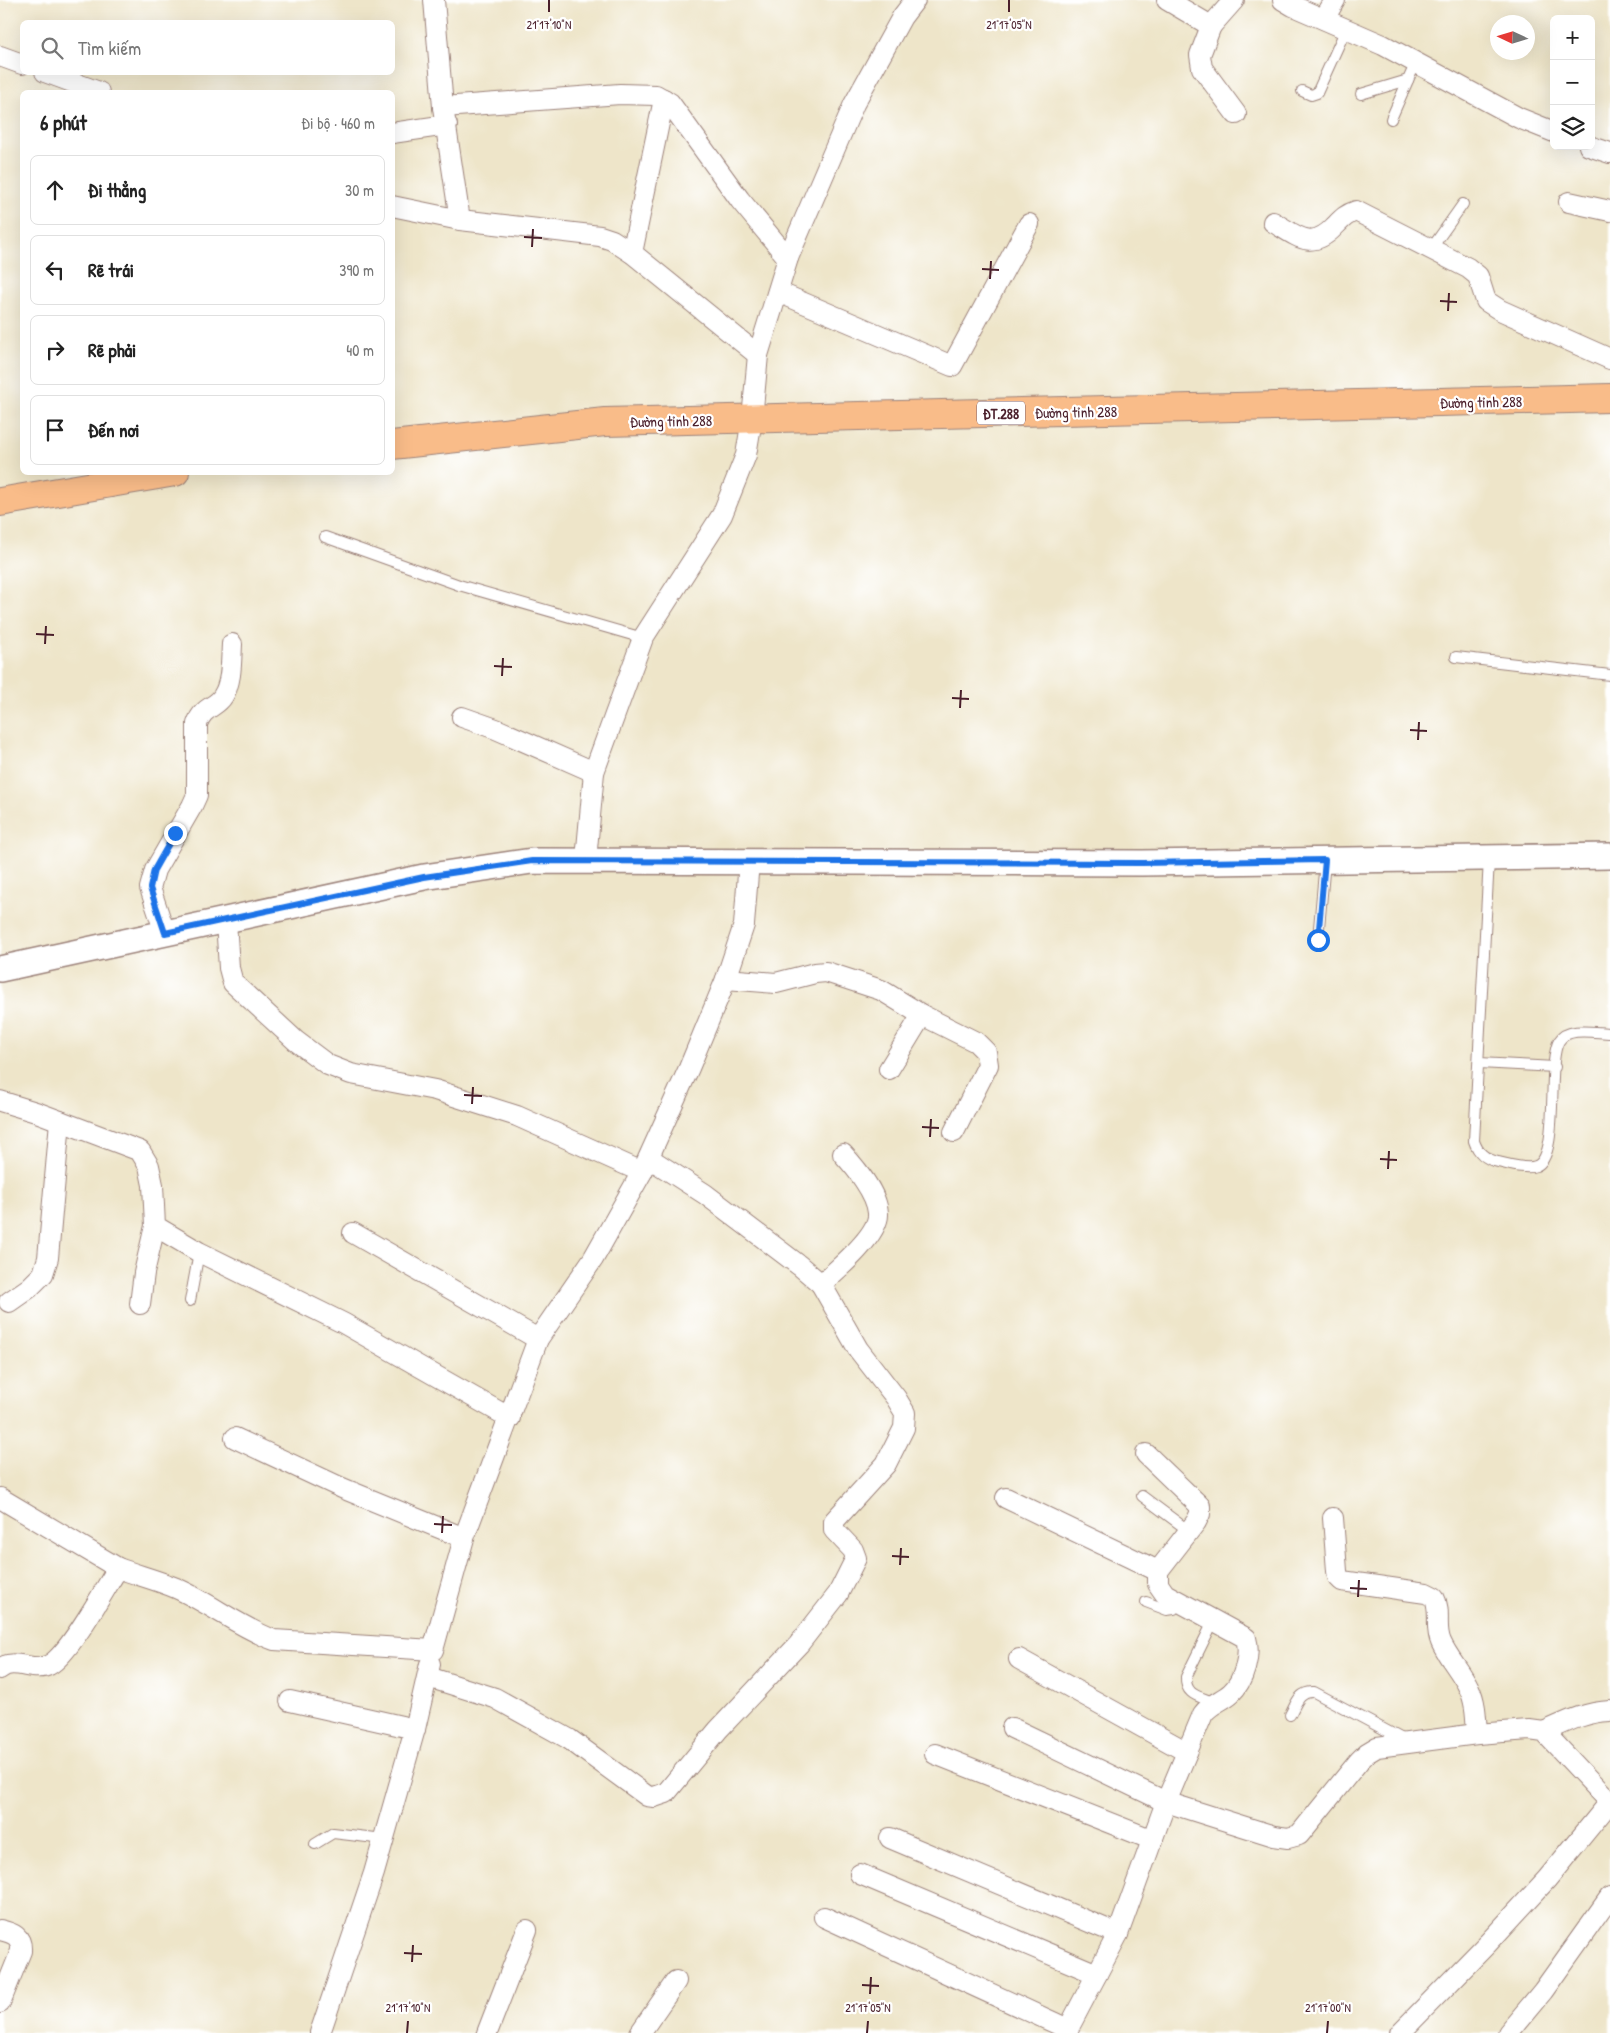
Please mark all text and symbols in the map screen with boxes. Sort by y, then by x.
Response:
north arrow [1490,15,1535,60]
map controls [1550,15,1595,150]
button: + [1550,15,1595,60]
text: 21°17'10"N [527,16,571,33]
text: 21°17'05"N [986,16,1032,33]
search box [20,20,395,75]
icon: search [38,34,66,62]
text: Tìm kiếm [78,35,141,61]
button: − [1550,60,1595,105]
button: layers [1550,105,1595,150]
text: 6 phút [40,108,87,137]
text: Đi bộ · 460 m [301,112,375,134]
icon: ahead [41,176,69,204]
text: Đi thẳng [88,177,146,203]
text: 30 m [345,179,374,201]
icon: left [41,256,69,284]
text: Rẽ trái [88,257,134,283]
text: 390 m [339,259,374,281]
icon: right [41,336,69,364]
text: Rẽ phải [88,337,136,363]
text: 40 m [346,339,374,361]
street label: Đường tỉnh 288 [1440,391,1522,413]
street label: Đường tỉnh 288 [1035,401,1117,423]
road number: ĐT.288 [977,402,1025,424]
street label: Đường tỉnh 288 [630,410,712,432]
icon: arrive [41,416,69,444]
text: Đến nơi [88,417,139,443]
route end [164,822,187,845]
route start [1307,929,1330,952]
text: 21°17'10"N [386,1999,430,2016]
text: 21°17'05"N [845,1999,891,2016]
text: 21°17'00"N [1305,1999,1351,2016]

